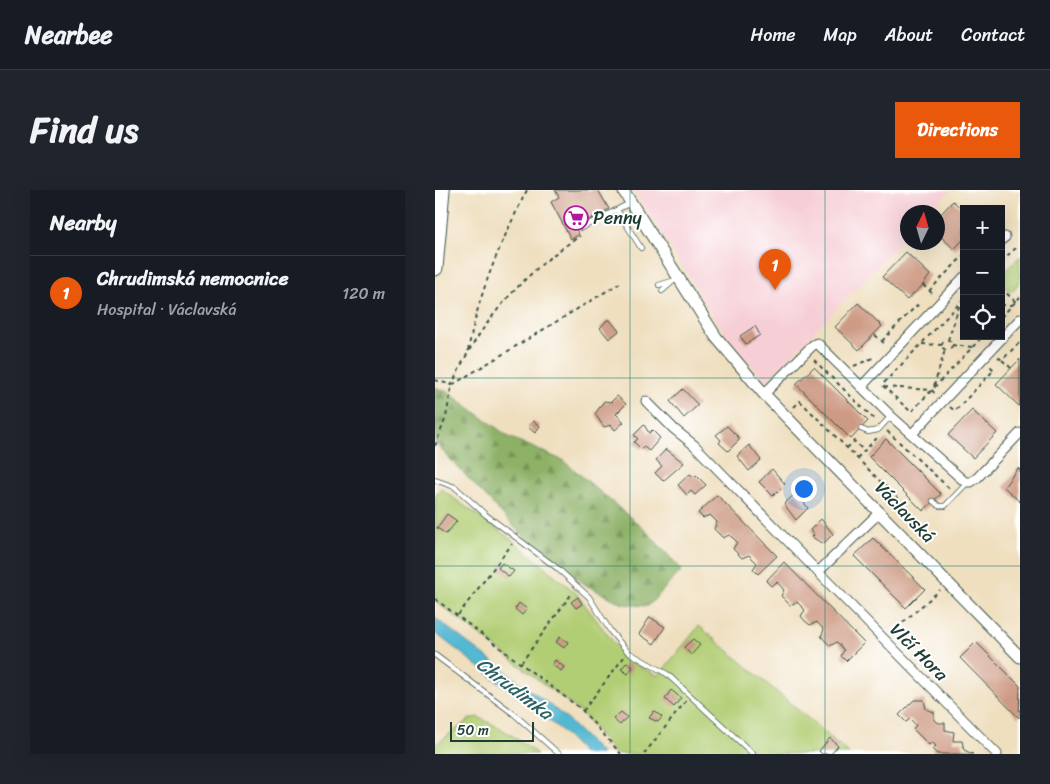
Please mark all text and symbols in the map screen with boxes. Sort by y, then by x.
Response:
text: Nearbee [25,14,113,56]
text: Home [751,19,796,51]
text: Map [824,19,857,51]
text: About [885,19,933,51]
text: Contact [961,19,1025,51]
text: Find us [30,99,138,161]
button: Directions [895,102,1020,158]
place label: Penny [593,202,643,234]
text: Nearby [50,204,116,242]
supermarket icon: Penny [563,205,589,231]
north arrow [900,205,945,250]
map controls [960,205,1005,340]
button: + [960,205,1005,250]
pin: 1 [759,249,791,290]
button: − [960,250,1005,295]
text: Chrudimská nemocnice [97,262,288,295]
text: 1 [63,279,69,308]
text: 120 m [342,279,385,308]
text: Hospital · Václavská [97,295,237,324]
button: locate [960,295,1005,340]
street label: Václavská [867,473,943,551]
your location [791,476,817,502]
street label: Vlčí Hora [882,615,957,690]
water label: Chrudimka [469,648,561,729]
text: 50 m [457,718,489,743]
scale bar [450,719,534,742]

